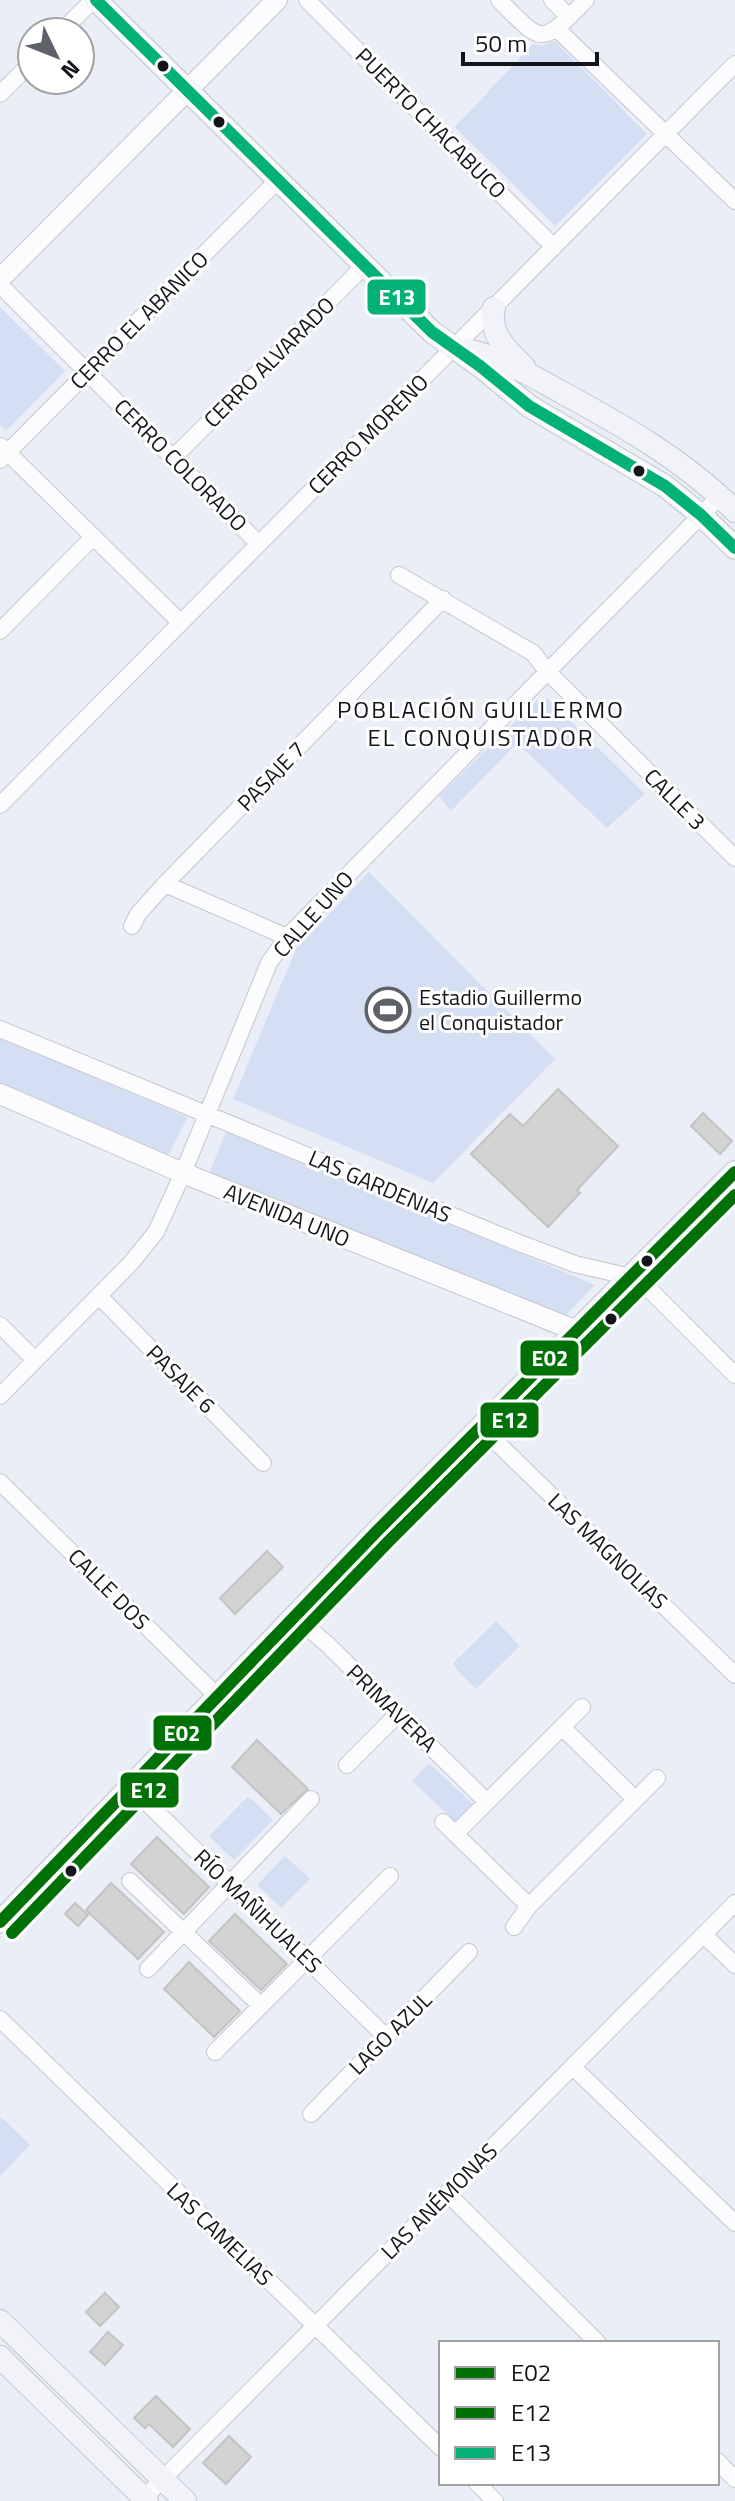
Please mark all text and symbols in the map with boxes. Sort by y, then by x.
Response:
north arrow [16,16,96,96]
scale bar [463,16,597,66]
text: 50 m [475,25,527,61]
street label: PUERTO CHACABUCO [348,40,514,206]
text: N [53,52,88,87]
unlabelled marker [155,58,171,74]
unlabelled marker [211,114,227,130]
street label: CERRO EL ABANICO [62,243,216,397]
line badge: E13 [366,278,427,316]
text: E13 [379,280,415,314]
street label: CERRO ALVARADO [196,289,342,435]
street label: CERRO MORENO [300,366,436,502]
street label: CERRO COLORADO [107,391,255,539]
unlabelled marker [631,463,647,479]
district label: POBLACIÓN GUILLERMO EL CONQUISTADOR [337,691,625,755]
street label: PASAJE 7 [229,733,313,819]
street label: CALLE 3 [636,760,714,838]
street label: CALLE UNO [265,863,361,965]
place label: Estadio Guillermo el Conquistador [419,980,582,1039]
sports icon: Estadio Guillermo el Conquistador [364,986,412,1034]
street label: LAS GARDENIAS [303,1141,457,1231]
street label: AVENIDA UNO [219,1174,355,1256]
unlabelled marker [639,1253,655,1269]
unlabelled marker [603,1311,619,1327]
street label: PASAJE 6 [139,1337,223,1421]
line badge: E02 [519,1339,580,1377]
text: E02 [532,1341,568,1375]
line badge: E12 [479,1401,540,1439]
text: E12 [492,1403,528,1437]
street label: LAS MAGNOLIAS [540,1485,676,1617]
street label: CALLE DOS [60,1540,158,1638]
street label: PRIMAVERA [339,1656,445,1760]
line badge: E02 [152,1714,213,1752]
text: E02 [164,1716,200,1750]
line badge: E12 [119,1771,180,1809]
text: E12 [131,1773,167,1807]
street label: RÍO MAÑIHUALES [186,1841,330,1981]
unlabelled marker [63,1863,79,1879]
street label: LAGO AZUL [341,1983,440,2082]
street label: LAS ANÉMONAS [373,2135,505,2267]
street label: LAS CAMELIAS [159,2174,281,2294]
legend [439,2341,719,2485]
text: E02 [511,2354,551,2390]
text: E12 [511,2394,551,2430]
text: E13 [511,2434,551,2470]

